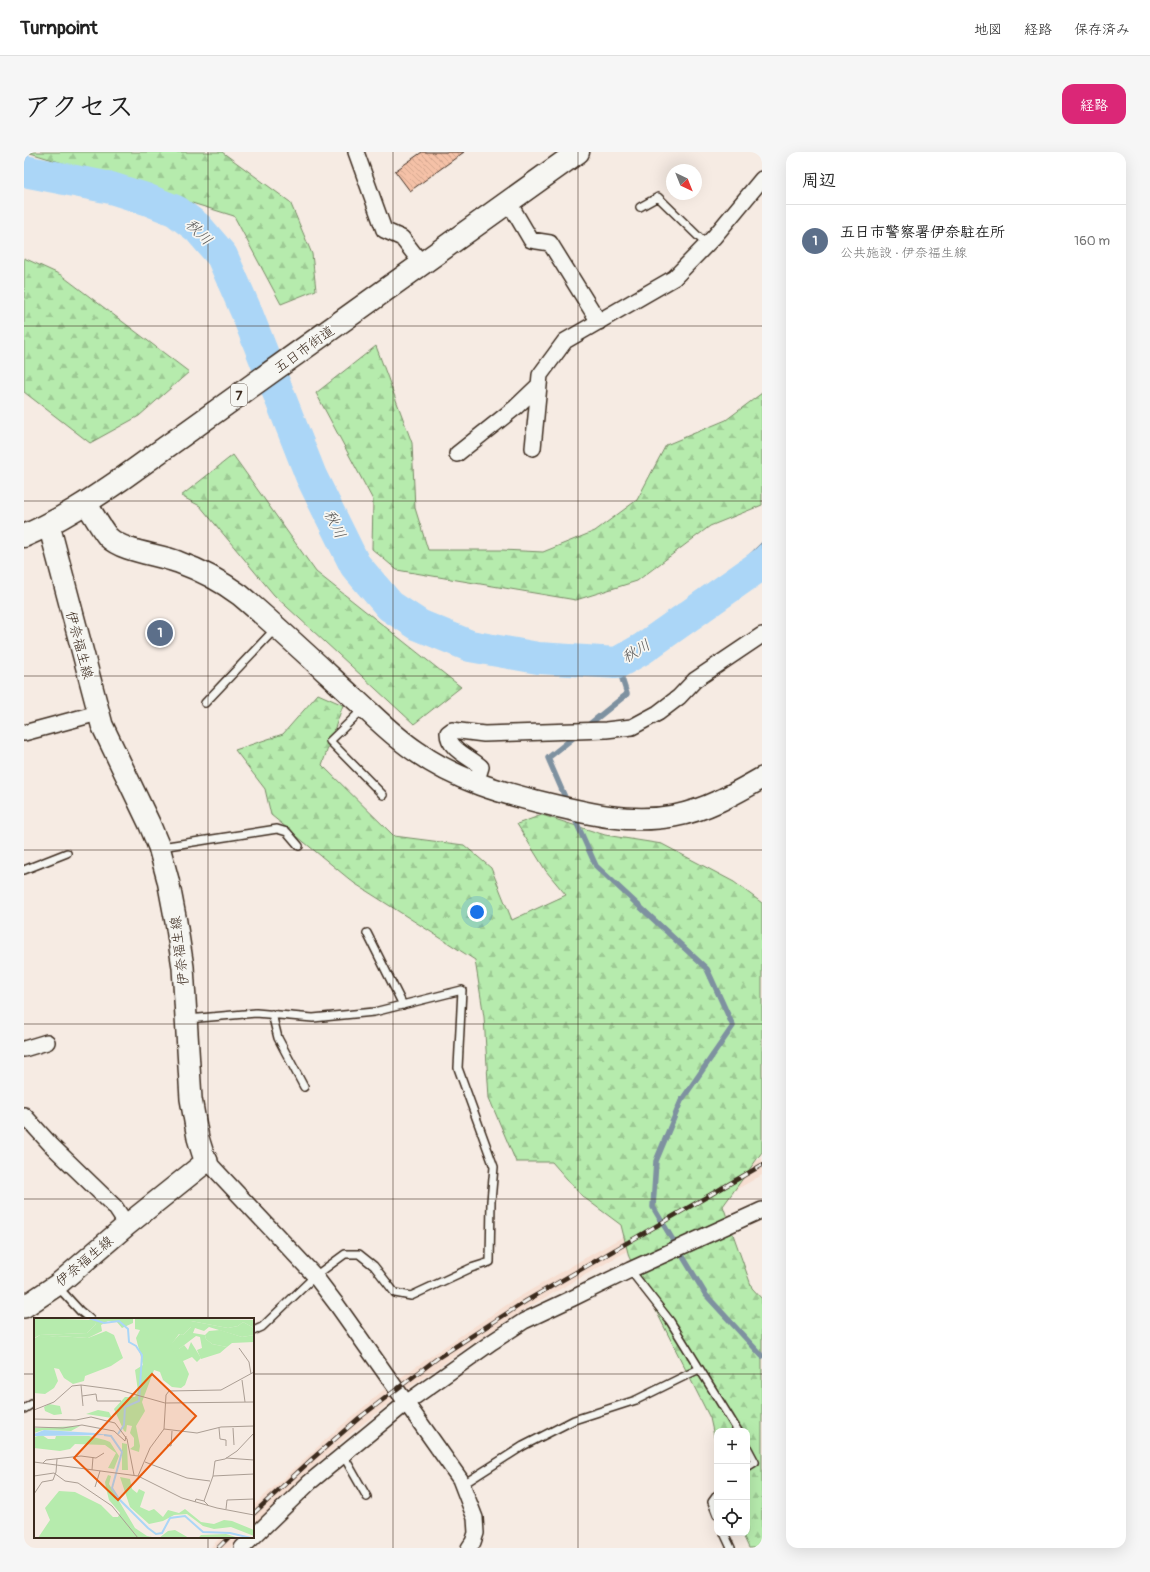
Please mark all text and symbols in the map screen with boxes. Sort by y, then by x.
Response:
text: Turnpoint [20,16,98,40]
text: 地図 [974,21,1002,38]
text: 経路 [1024,21,1052,38]
text: 保存済み [1074,21,1130,38]
button: 経路 [1062,84,1126,124]
text: アクセス [24,90,134,125]
north arrow [666,164,702,200]
text: 周辺 [802,170,836,191]
water label: 秋川 [181,215,216,250]
text: 五日市警察署伊奈駐在所 [840,223,1005,242]
text: 1 [812,233,818,249]
text: 160 m [1074,233,1110,249]
text: 公共施設 · 伊奈福生線 [840,245,967,261]
street label: 五日市街道 [271,322,338,377]
road number: 7 [231,384,247,406]
water label: 秋川 [319,507,350,542]
street label: 伊奈福生線 [62,609,97,681]
pin: 1 [147,618,173,648]
water label: 秋川 [619,636,654,667]
your location [467,902,487,922]
street label: 伊奈福生線 [167,915,192,987]
street label: 伊奈福生線 [52,1232,117,1290]
inset map [34,1318,254,1538]
map controls [714,1428,750,1536]
button: + [714,1428,750,1464]
button: − [714,1464,750,1500]
button: locate [714,1500,750,1536]

